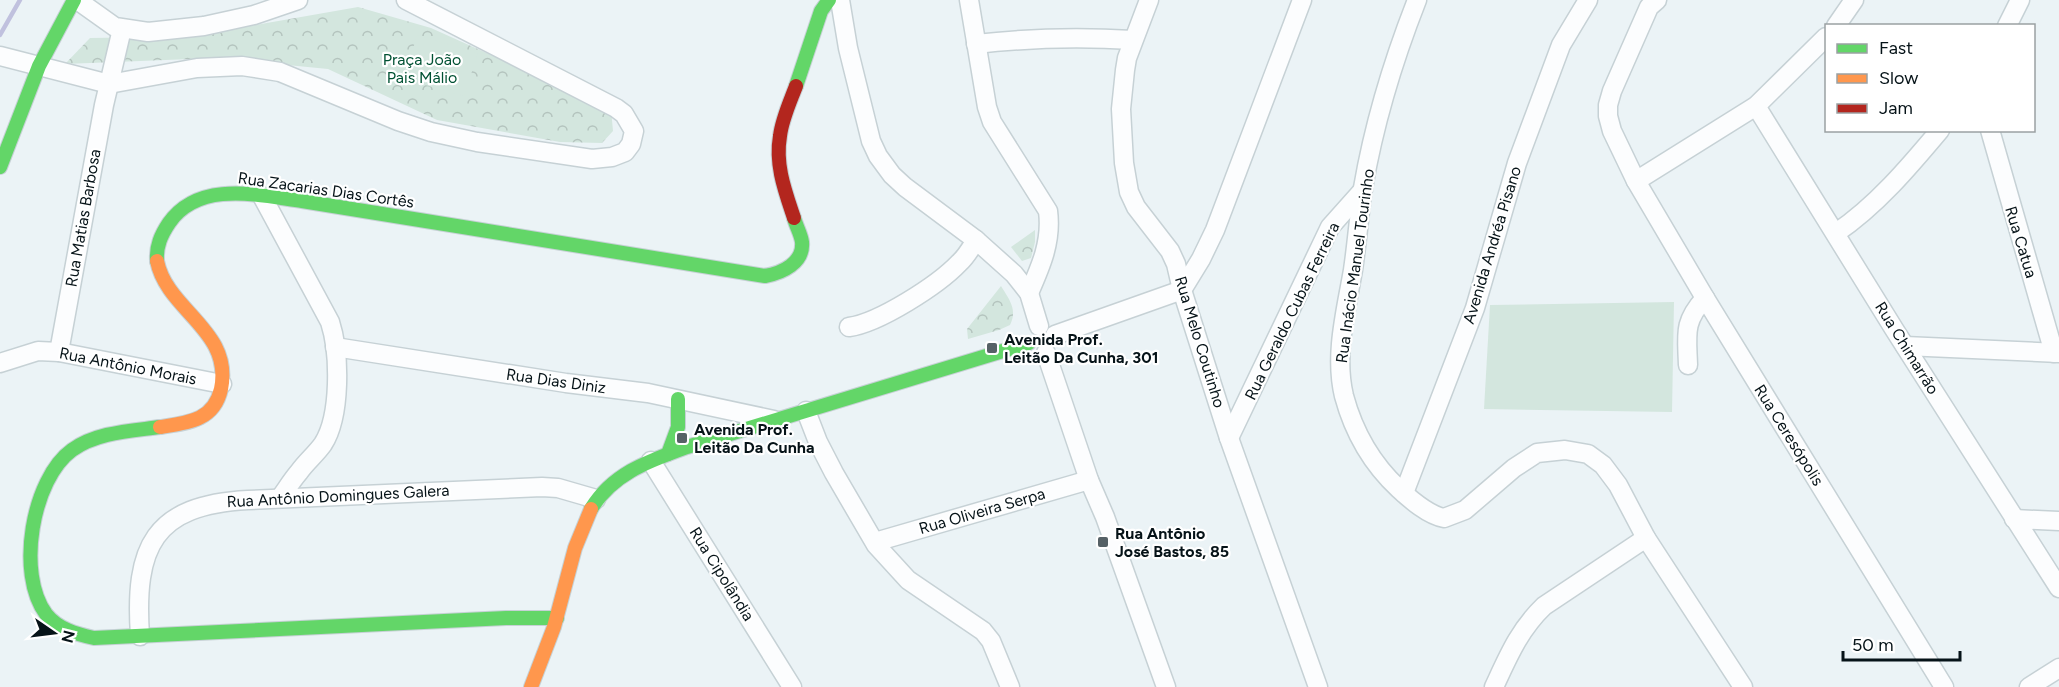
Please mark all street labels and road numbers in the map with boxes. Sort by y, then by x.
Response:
street label: Rua Matias Barbosa [62,148,104,288]
street label: Avenida Andréa Pisano [1459,164,1525,326]
street label: Rua Zacarias Dias Cortês [237,168,415,212]
street label: Rua Inácio Manuel Tourinho [1332,168,1378,364]
street label: Rua Catua [2001,204,2041,280]
street label: Rua Geraldo Cubas Ferreira [1241,219,1343,403]
street label: Rua Melo Coutinho [1171,274,1229,410]
street label: Rua Chimarrão [1871,298,1943,398]
street label: Rua Antônio Morais [58,343,198,389]
street label: Rua Dias Diniz [505,365,607,397]
street label: Rua Ceresópolis [1750,381,1828,489]
street label: Rua Antônio Domingues Galera [226,481,450,511]
street label: Rua Oliveira Serpa [917,484,1047,538]
street label: Rua Cipolândia [686,524,758,624]

